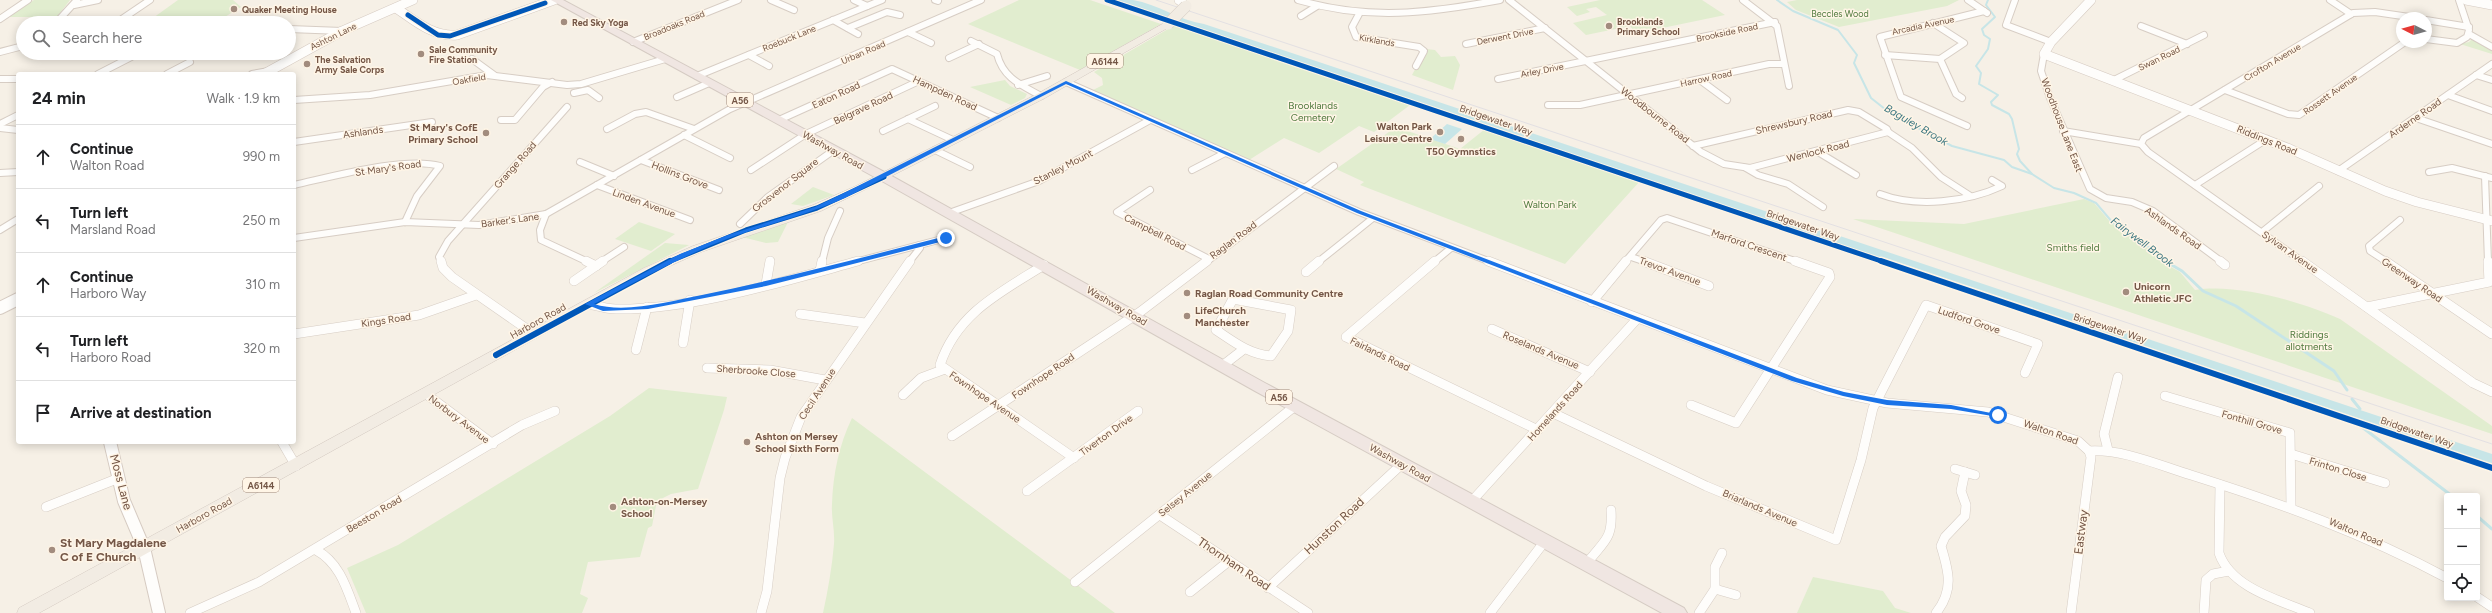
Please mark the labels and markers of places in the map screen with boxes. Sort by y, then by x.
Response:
marker: Quaker Meeting House [229,4,239,14]
place label: Quaker Meeting House [242,4,337,15]
place label: Brooklands Primary School [1617,16,1680,37]
marker: Red Sky Yoga [559,17,569,27]
place label: Red Sky Yoga [572,17,629,28]
marker: Brooklands Primary School [1604,21,1614,31]
place label: Sale Community Fire Station [429,44,498,65]
marker: Sale Community Fire Station [416,49,426,59]
place label: The Salvation Army Sale Corps [315,54,385,75]
marker: The Salvation Army Sale Corps [302,59,312,69]
place label: Walton Park Leisure Centre [1365,120,1433,145]
place label: St Mary's CofE Primary School [408,121,478,146]
marker: Walton Park Leisure Centre [1435,127,1445,137]
marker: St Mary's CofE Primary School [481,128,491,138]
marker: T50 Gymnstics [1456,134,1466,144]
place label: T50 Gymnstics [1426,145,1496,158]
place label: Unicorn Athletic JFC [2134,280,2192,305]
place label: Raglan Road Community Centre [1195,287,1343,300]
marker: Unicorn Athletic JFC [2121,287,2131,297]
marker: Raglan Road Community Centre [1182,288,1192,298]
place label: LifeChurch Manchester [1195,304,1249,329]
marker: LifeChurch Manchester [1182,311,1192,321]
place label: Ashton on Mersey School Sixth Form [755,430,839,455]
marker: Ashton on Mersey School Sixth Form [742,437,752,447]
place label: Ashton-on-Mersey School [621,495,707,520]
marker: Ashton-on-Mersey School [608,502,618,512]
place label: St Mary Magdalene C of E Church [60,536,167,564]
marker: St Mary Magdalene C of E Church [47,545,57,555]

